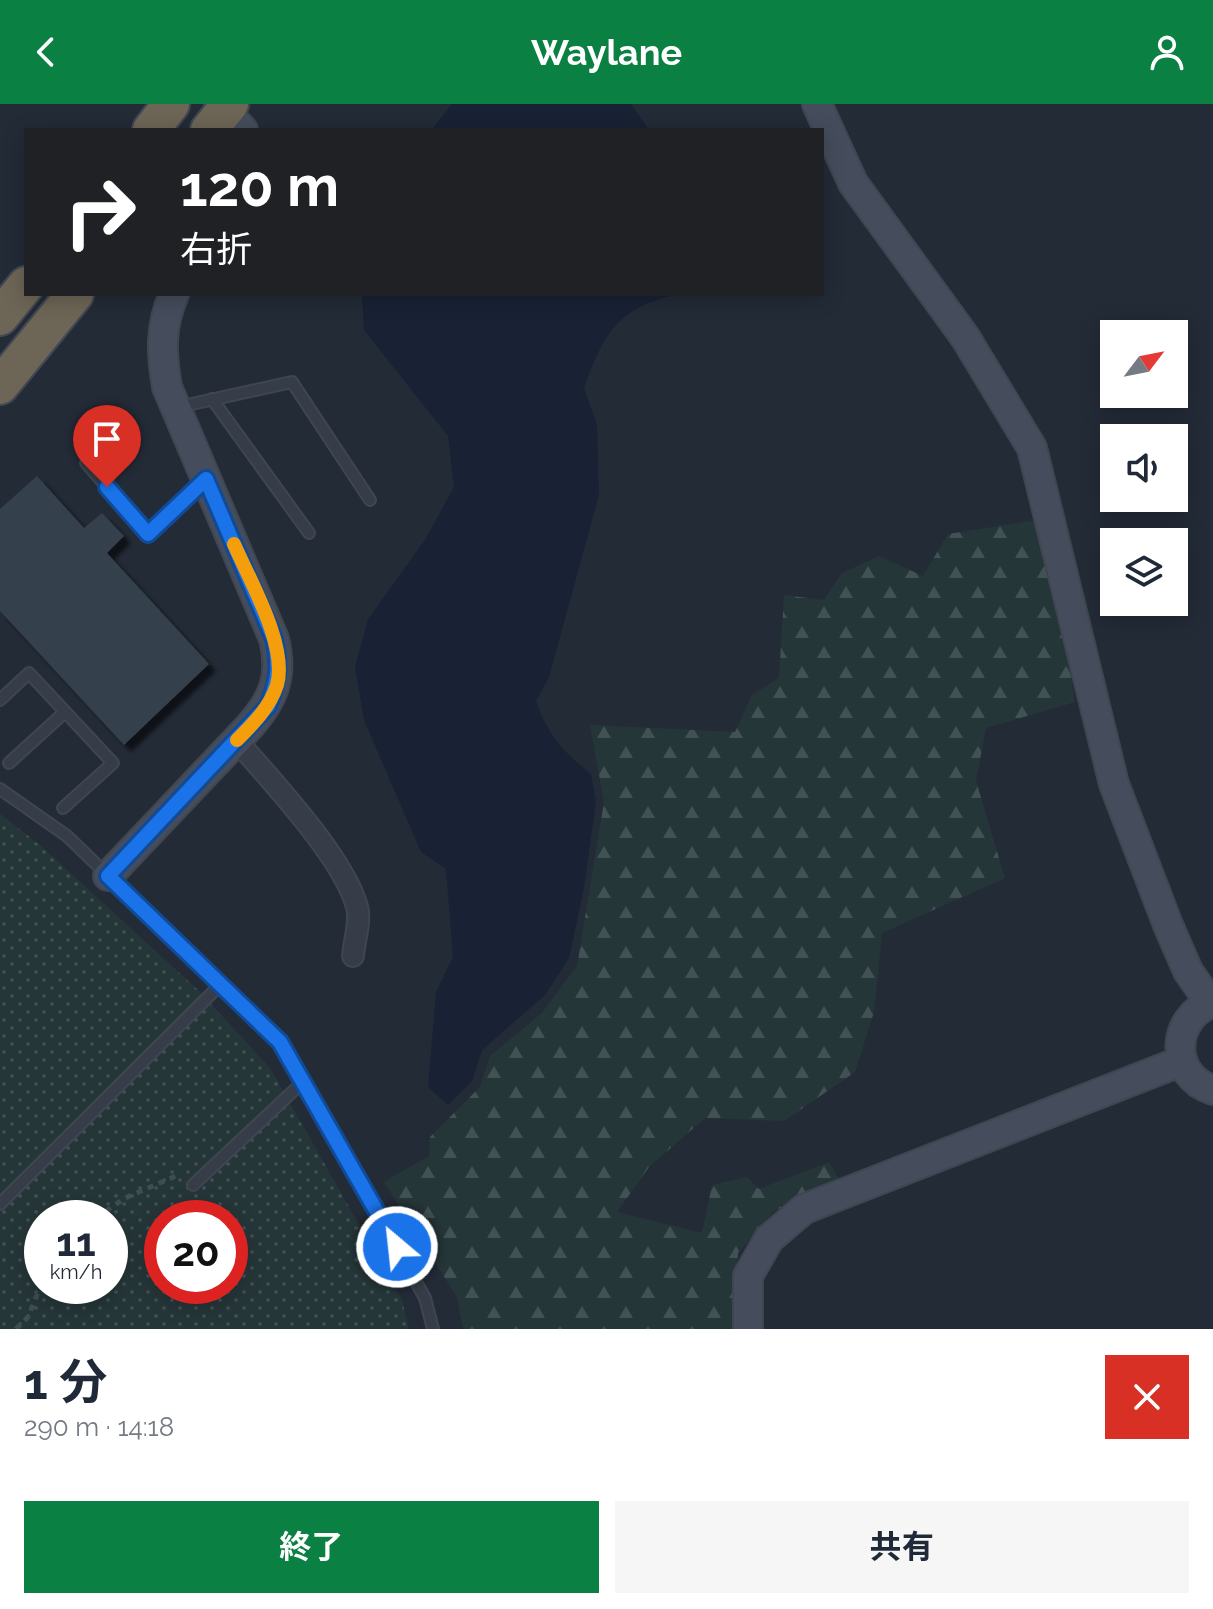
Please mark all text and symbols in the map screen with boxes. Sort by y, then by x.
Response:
icon: back [24,30,68,74]
icon: person [1145,30,1189,74]
text: Waylane [531,31,682,73]
text: 120 m [180,153,339,219]
icon: right [48,160,152,264]
text: 右折 [180,228,252,270]
north arrow [1100,320,1188,408]
map controls [1100,320,1188,616]
pin [73,405,141,487]
icon: arrive [85,417,129,461]
button: sound [1100,424,1188,512]
button: layers [1100,528,1188,616]
speed limit sign: 20 [144,1200,248,1304]
position arrow [355,1205,439,1289]
text: 11 [56,1218,96,1265]
text: km/h [50,1260,102,1284]
text: 1 分 [24,1354,107,1410]
button: close [1105,1355,1189,1439]
text: 290 m · 14:18 [24,1412,174,1442]
button: 終了 [24,1501,599,1593]
button: 共有 [615,1501,1189,1593]

